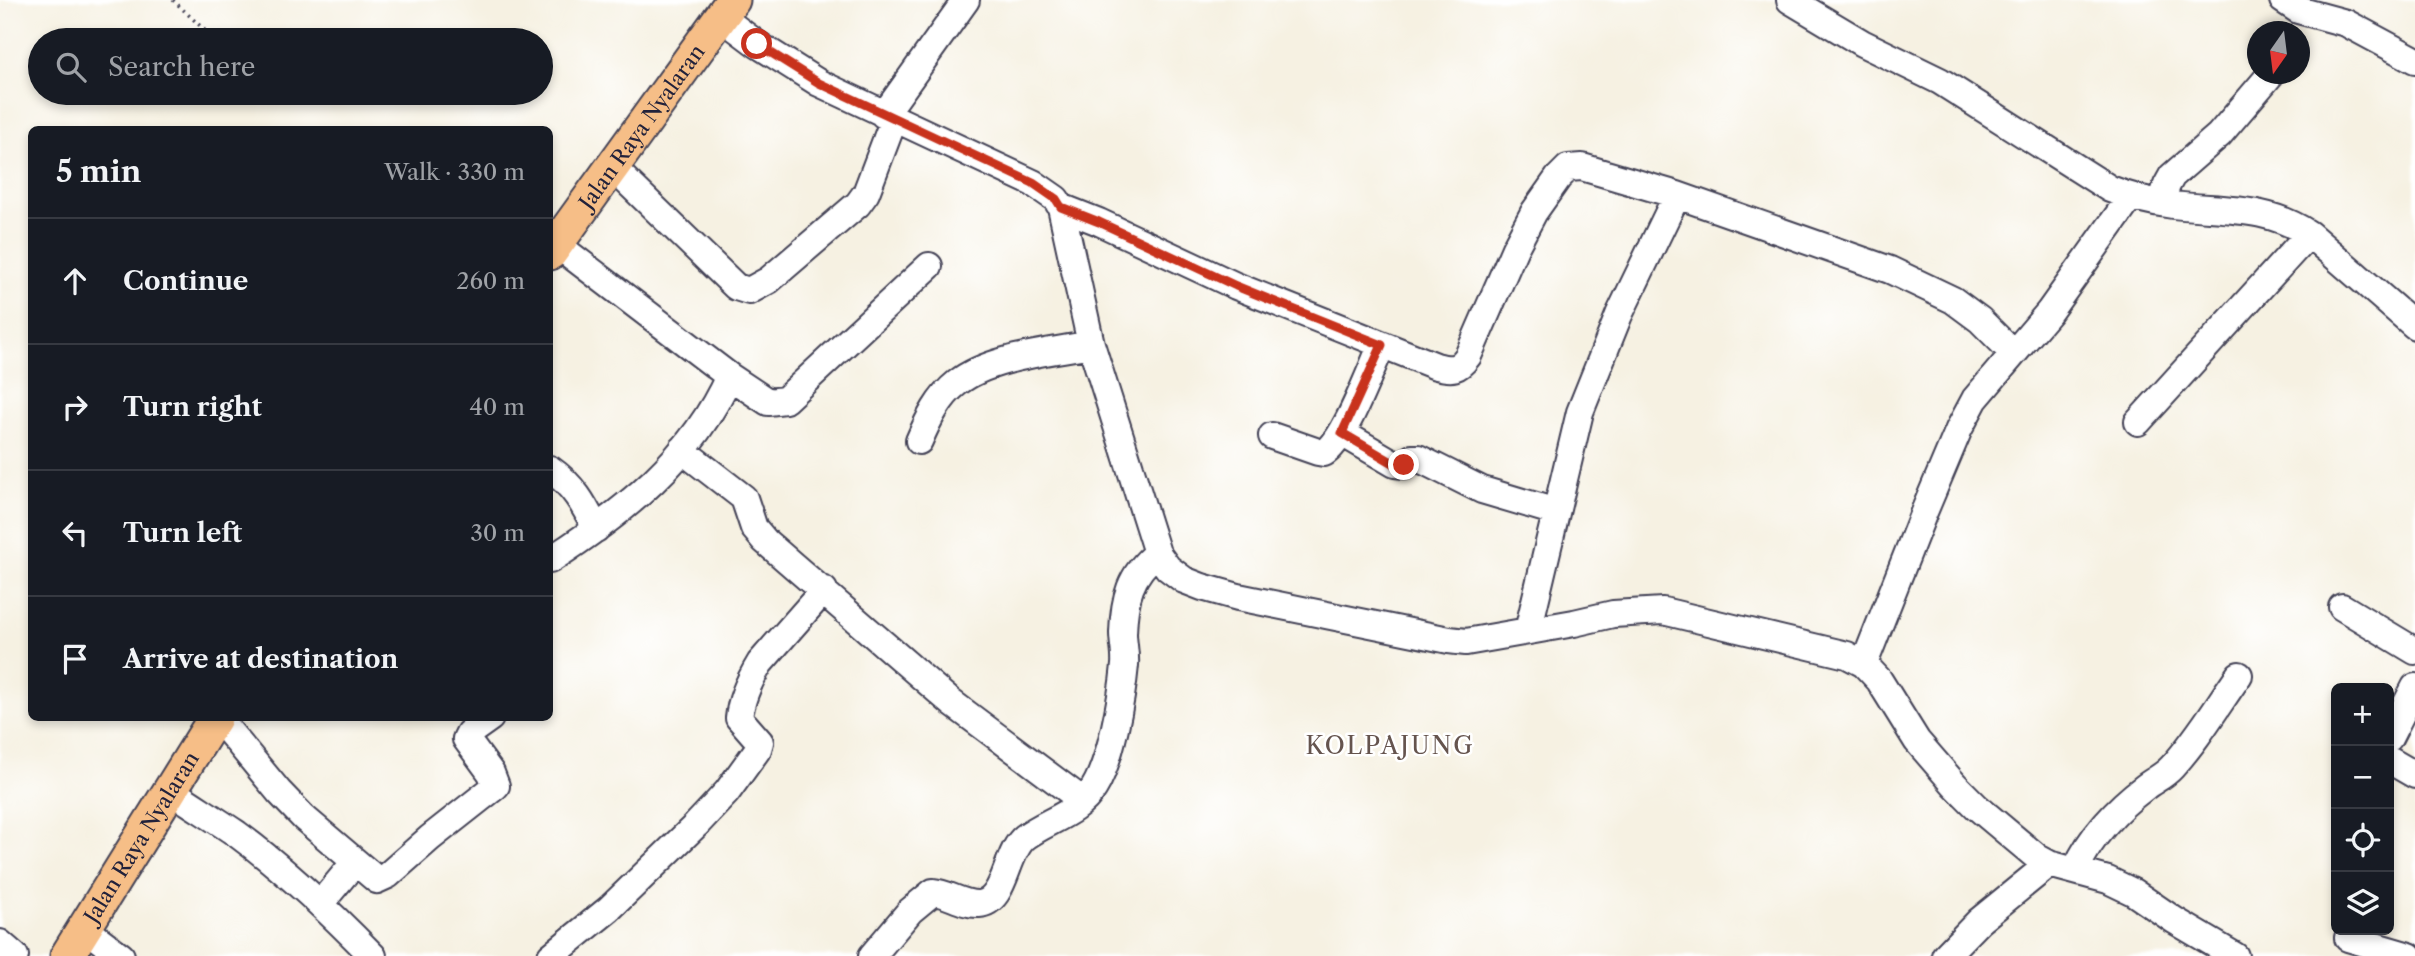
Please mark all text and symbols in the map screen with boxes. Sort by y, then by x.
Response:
north arrow [2247,21,2310,84]
search box [28,28,553,105]
route start [741,28,772,59]
street label: Jalan Raya Nyalaran [572,39,709,216]
icon: search [52,48,90,86]
text: Search here [108,51,255,83]
text: 5 min [56,153,141,190]
text: Walk · 330 m [384,158,525,186]
icon: ahead [56,262,94,300]
text: Continue [123,265,248,297]
text: 260 m [456,267,525,295]
icon: right [56,388,94,426]
text: Turn right [123,391,262,423]
text: 40 m [470,393,525,421]
route end [1388,449,1419,480]
icon: left [56,514,94,552]
text: Turn left [123,517,242,549]
text: 30 m [470,519,525,547]
icon: arrive [56,640,94,678]
text: Arrive at destination [123,643,398,675]
map controls [2331,683,2394,935]
button: + [2331,683,2394,746]
district label: KOLPAJUNG [1305,731,1475,760]
button: − [2331,746,2394,809]
street label: Jalan Raya Nyalaran [77,747,204,930]
button: locate [2331,809,2394,872]
button: layers [2331,872,2394,935]

